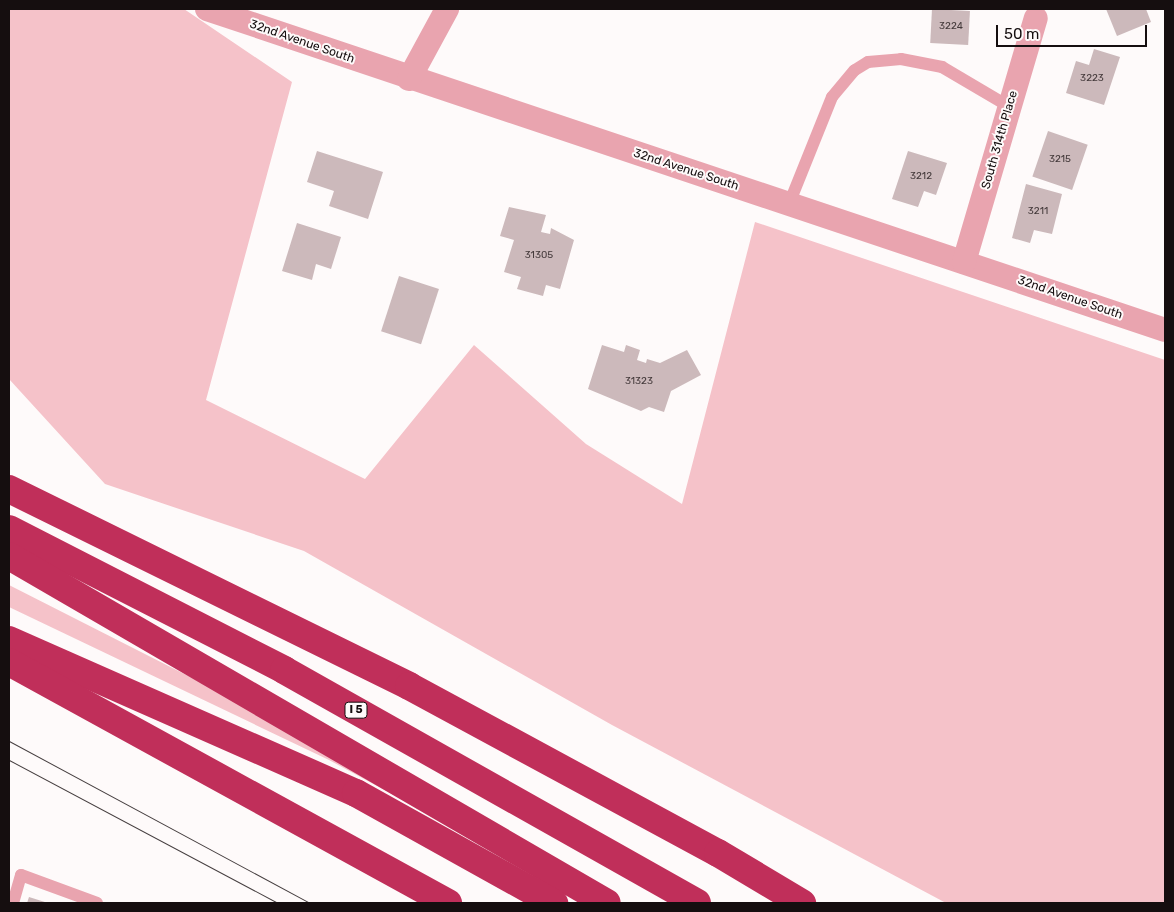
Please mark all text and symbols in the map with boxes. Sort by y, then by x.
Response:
scale bar [999,15,1150,47]
street label: 32nd Avenue South [248,17,356,67]
house number: 3224 [939,21,963,33]
text: 50 m [1004,25,1039,43]
house number: 3223 [1080,73,1104,85]
street label: South 314th Place [979,89,1021,191]
street label: 32nd Avenue South [631,146,741,194]
house number: 3215 [1049,154,1071,166]
house number: 3212 [910,171,932,183]
house number: 3211 [1028,206,1048,218]
house number: 31305 [525,250,553,262]
street label: 32nd Avenue South [1016,273,1124,323]
house number: 31323 [625,376,653,388]
road number: I 5 [344,702,368,718]

